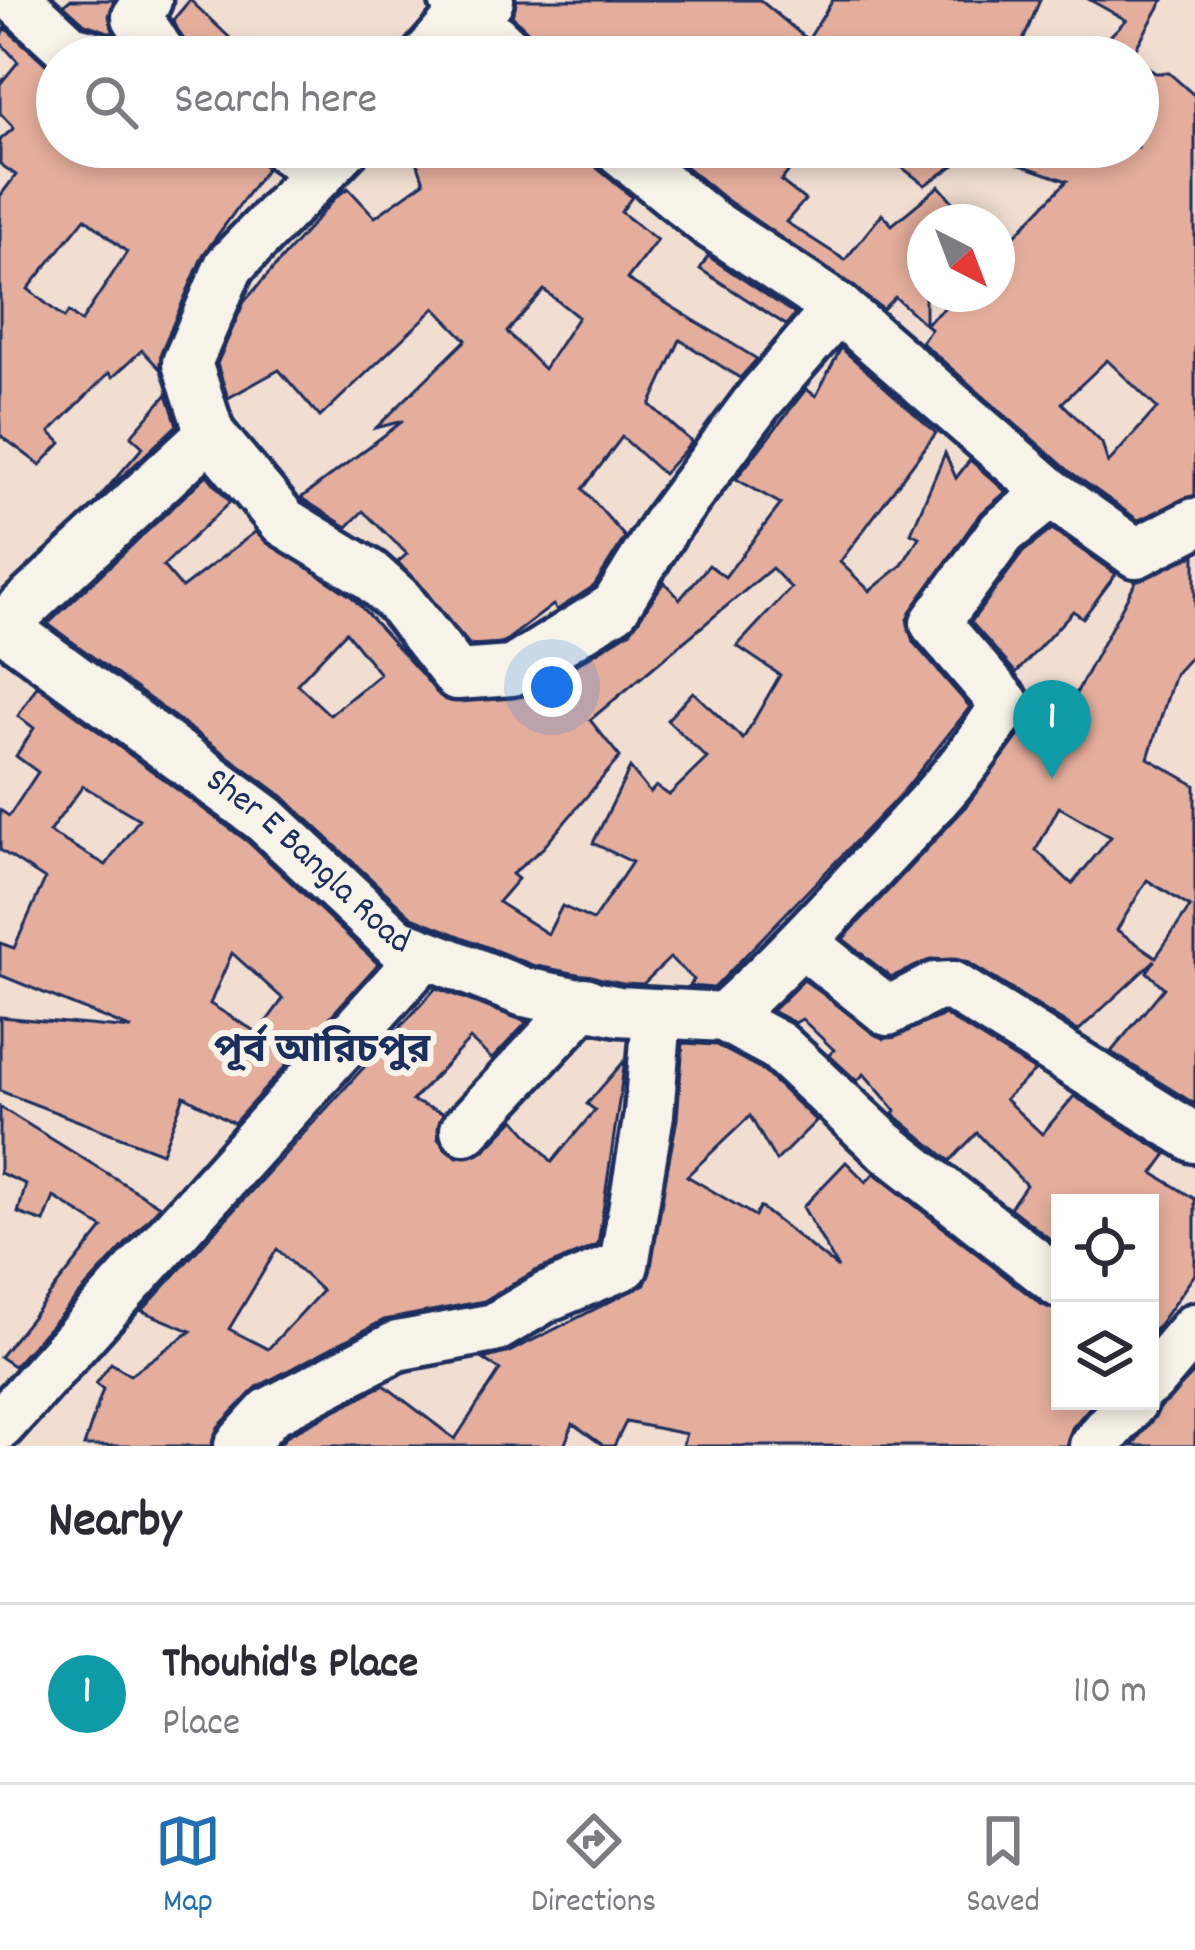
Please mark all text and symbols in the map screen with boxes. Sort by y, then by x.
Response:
search box [36,36,1159,168]
icon: search [78,69,144,135]
text: Search here [174,70,377,134]
north arrow [907,204,1015,312]
your location [522,657,582,717]
pin: 1 [1013,680,1091,779]
street label: Sher E Bangla Road [193,757,417,971]
district label: পূর্ব আরিচপুর [214,1023,431,1081]
map controls [1051,1194,1159,1410]
button: locate [1051,1194,1159,1302]
button: layers [1051,1302,1159,1410]
text: Nearby [48,1488,181,1560]
text: Thouhid's Place [162,1634,418,1698]
text: 1 [83,1666,91,1721]
text: 110 m [1073,1666,1147,1721]
text: Place [162,1698,240,1753]
tab: Map [155,1808,221,1927]
tab: Directions [531,1808,656,1927]
tab: Saved [966,1808,1040,1927]

